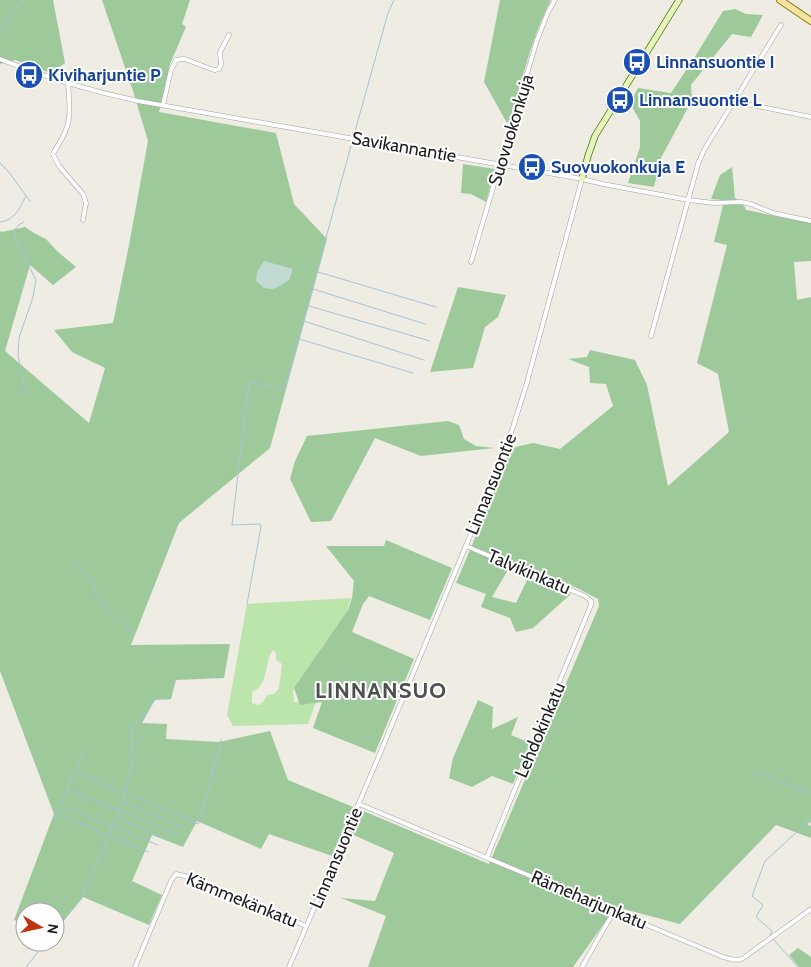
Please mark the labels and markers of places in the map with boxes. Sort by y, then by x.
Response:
bus stop icon: Linnansuontie I [622,47,652,77]
place label: Linnansuontie I [656,51,775,73]
bus stop icon: Kiviharjuntie P [14,60,44,90]
place label: Kiviharjuntie P [48,64,161,86]
bus stop icon: Linnansuontie L [605,85,635,115]
place label: Linnansuontie L [639,89,762,111]
bus stop icon: Suovuokonkuja E [517,152,547,182]
place label: Suovuokonkuja E [551,156,685,178]

